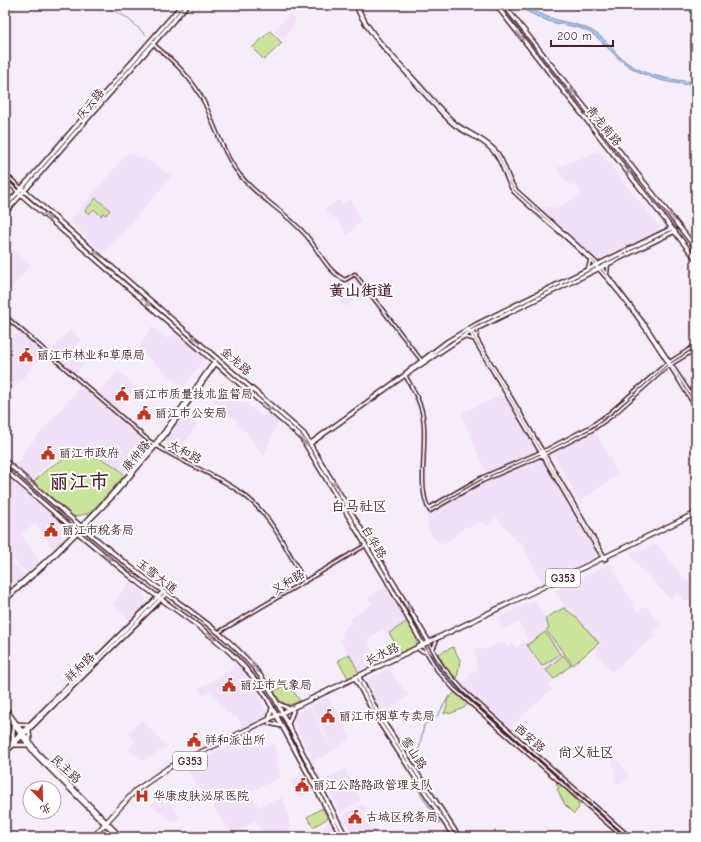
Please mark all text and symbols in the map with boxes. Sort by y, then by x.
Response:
scale bar [551,22,613,48]
text: 200 m [557,29,592,43]
one-way arrow [516,30,524,41]
street label: 庆云路 [73,86,107,122]
one-way arrow [570,88,579,99]
street label: 青龙南路 [583,103,625,149]
one-way arrow [623,165,631,176]
one-way arrow [668,212,677,223]
one-way arrow [42,213,53,222]
one-way arrow [92,249,103,258]
district label: 黄山街道 [329,282,393,300]
one-way arrow [141,297,151,307]
one-way arrow [191,334,202,343]
street label: 金龙路 [218,344,254,378]
public building icon: 丽江市林业和草原局 [18,347,34,363]
place label: 丽江市林业和草原局 [37,348,145,362]
public building icon: 丽江市质量技术监督局 [114,386,130,402]
place label: 丽江市质量技术监督局 [133,387,253,401]
one-way arrow [262,402,272,411]
public building icon: 丽江市公安局 [136,405,152,421]
place label: 丽江市公安局 [155,406,227,420]
one-way arrow [299,436,308,447]
street label: 太和路 [166,437,204,467]
street label: 康仲路 [119,438,153,474]
public building icon: 丽江市政府 [40,445,56,461]
place label: 丽江市政府 [59,446,119,460]
district label: 丽江市 [49,470,109,493]
one-way arrow [24,478,35,487]
one-way arrow [332,479,339,491]
district label: 白马社区 [331,498,387,515]
public building icon: 丽江市税务局 [43,522,59,538]
place label: 丽江市税务局 [62,523,134,537]
street label: 白华路 [359,523,389,561]
one-way arrow [102,553,113,562]
street label: 玉雪大道 [134,556,180,596]
street label: 义和路 [269,567,307,597]
road number: G353 [546,569,580,587]
one-way arrow [406,603,413,615]
one-way arrow [206,631,217,640]
street label: 长水路 [363,640,401,668]
street label: 祥和路 [62,649,98,685]
one-way arrow [251,663,260,674]
public building icon: 丽江市气象局 [221,677,237,693]
place label: 丽江市气象局 [240,678,312,692]
public building icon: 丽江市烟草专卖局 [320,708,336,724]
place label: 丽江市烟草专卖局 [339,709,435,723]
street label: 西安路 [512,721,548,755]
public building icon: 祥和派出所 [186,732,202,748]
place label: 祥和派出所 [205,733,266,747]
street label: 雪山路 [398,734,430,772]
district label: 尚义社区 [558,744,614,761]
street label: 民主路 [48,752,84,786]
road number: G353 [173,752,207,770]
public building icon: 丽江公路路政管理支队 [294,777,310,793]
place label: 丽江公路路政管理支队 [313,778,433,792]
north arrow [22,780,62,820]
hospital icon: 华康皮肤泌尿医院 [134,788,150,804]
place label: 华康皮肤泌尿医院 [153,789,249,803]
text: 北 [38,801,53,817]
public building icon: 古城区税务局 [347,809,363,825]
place label: 古城区税务局 [366,810,438,824]

